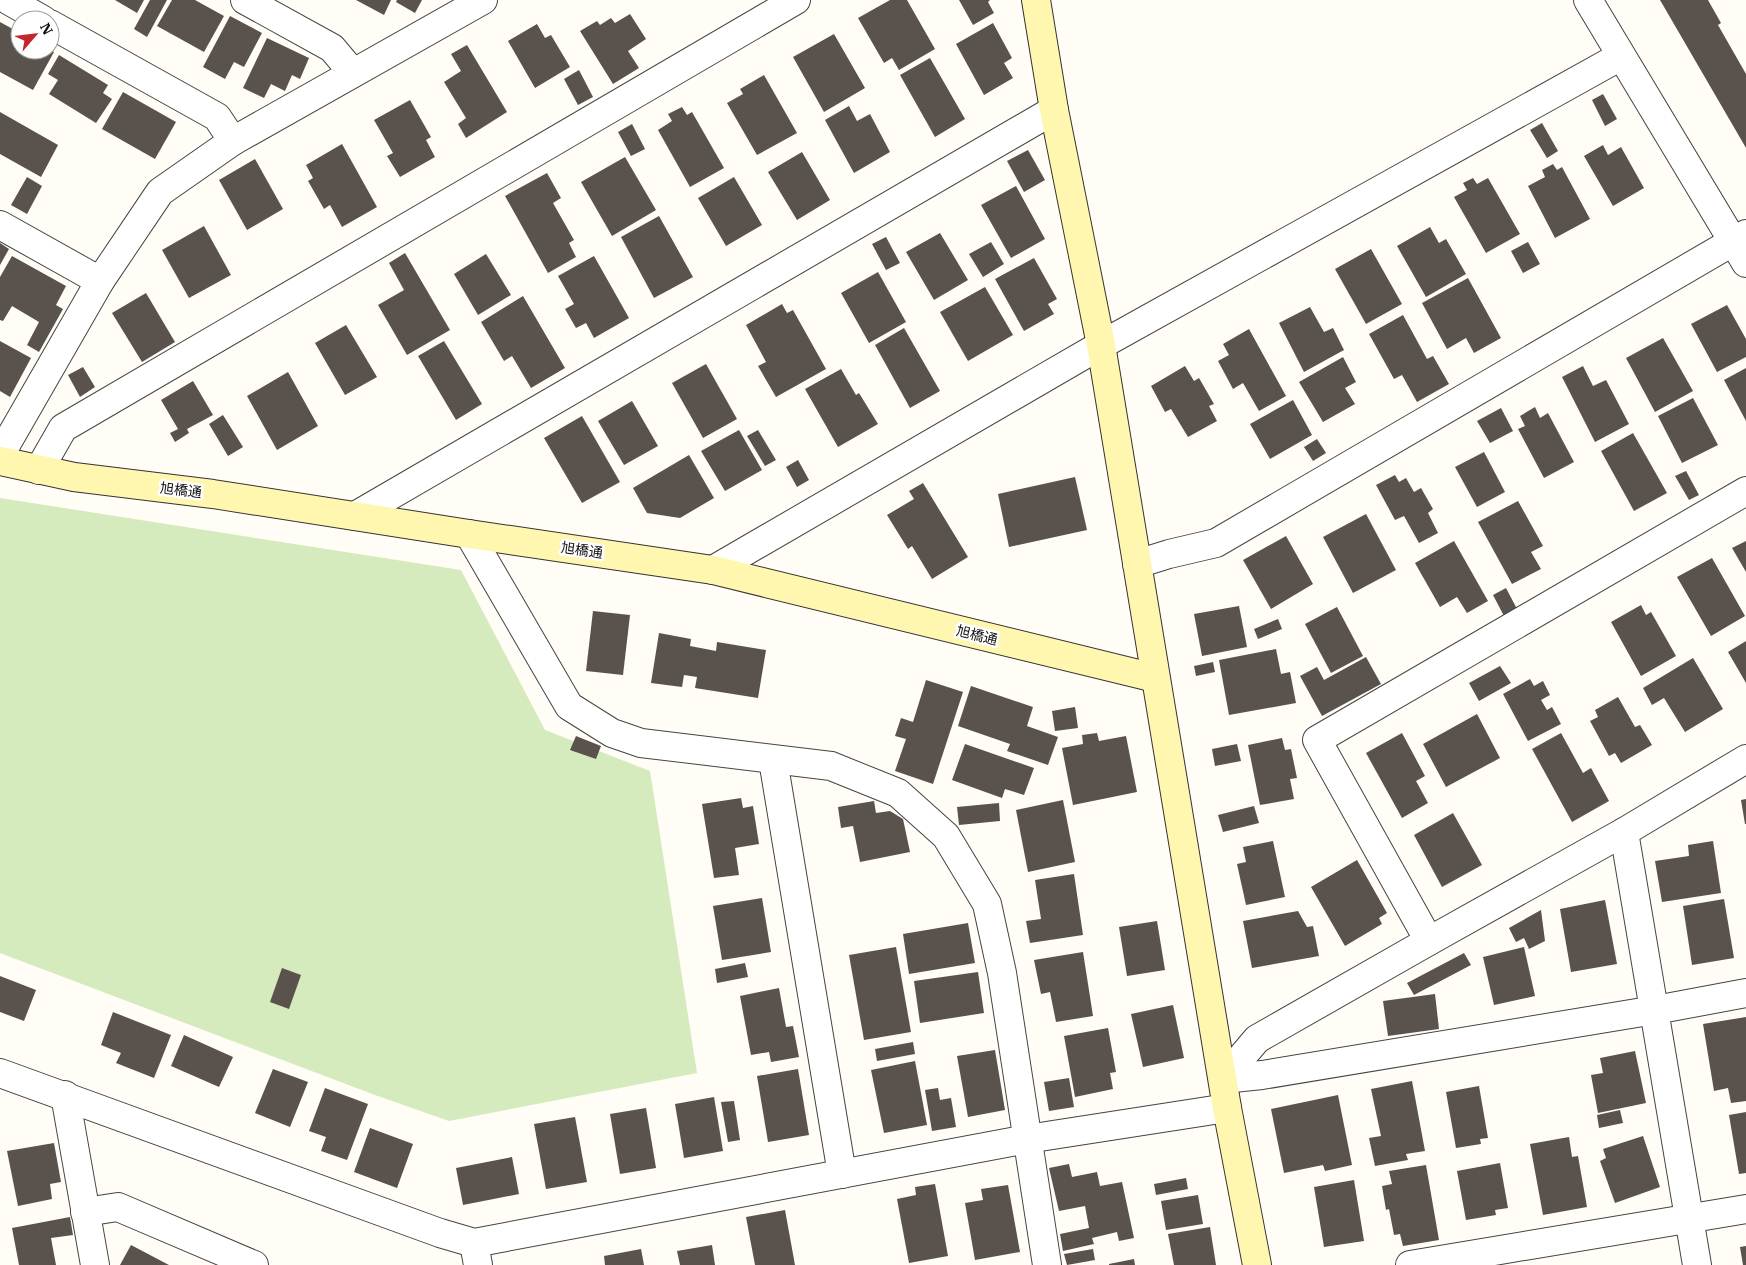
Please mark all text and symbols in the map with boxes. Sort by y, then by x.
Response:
north arrow [10,10,60,60]
text: N [36,20,57,38]
street label: 旭橋通 [159,479,203,501]
street label: 旭橋通 [560,538,604,562]
street label: 旭橋通 [954,621,1000,649]

